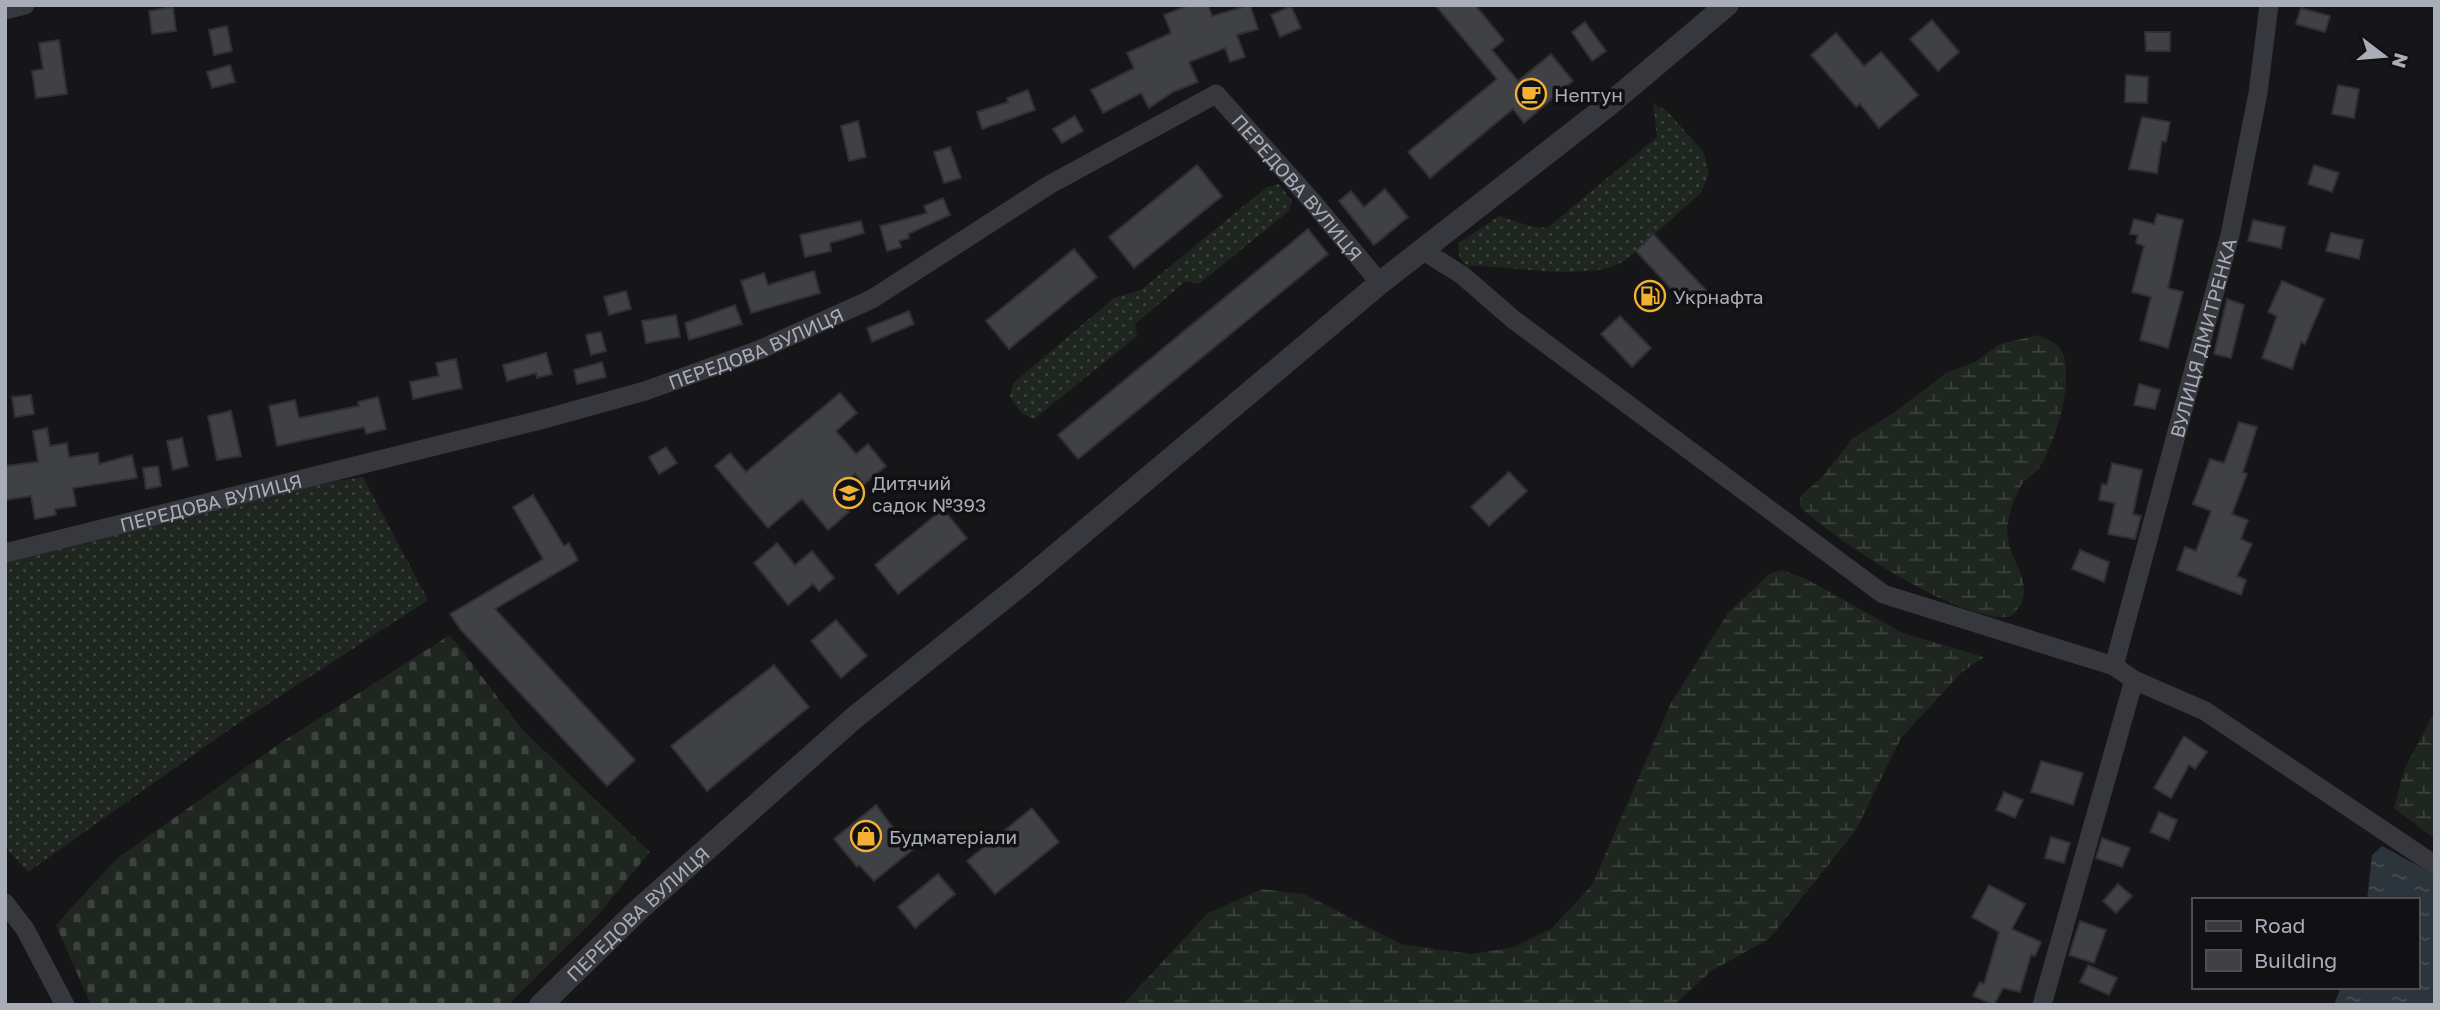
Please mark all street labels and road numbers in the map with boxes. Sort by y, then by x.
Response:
street label: ПЕРЕДОВА ВУЛИЦЯ [1228,109,1368,265]
street label: ВУЛИЦЯ ДМИТРЕНКА [2165,235,2240,440]
street label: ПЕРЕДОВА ВУЛИЦЯ [665,302,847,393]
street label: ПЕРЕДОВА ВУЛИЦЯ [117,468,304,536]
street label: ПЕРЕДОВА ВУЛИЦЯ [561,841,714,986]

